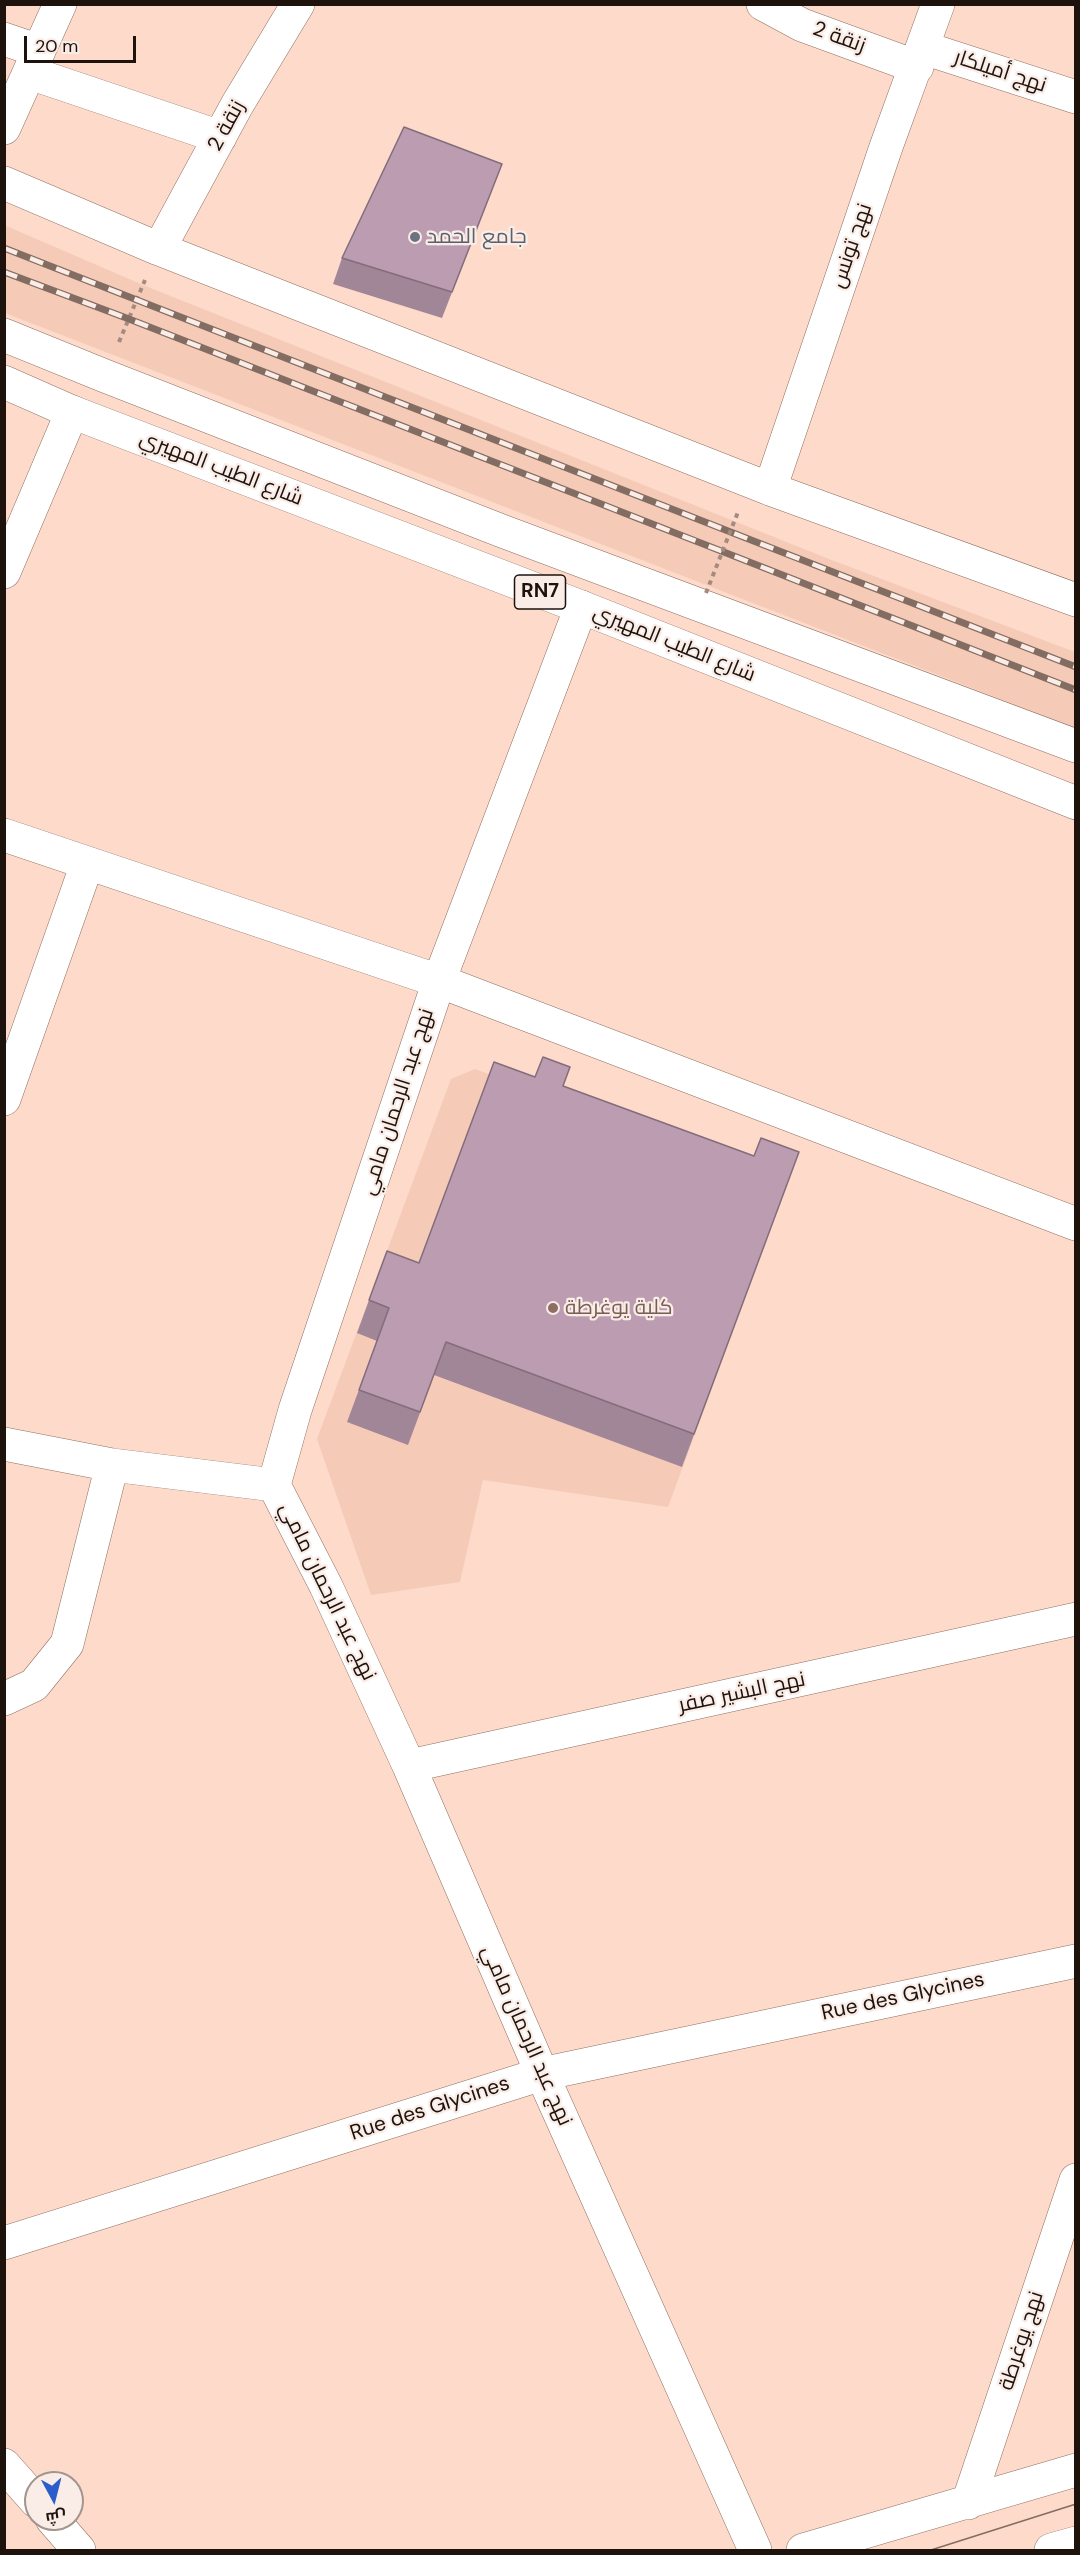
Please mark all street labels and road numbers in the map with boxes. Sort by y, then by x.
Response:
street label: زنقة 2 [809,17,869,59]
street label: نهج أميلكار [951,45,1049,99]
street label: زنقة 2 [203,96,251,156]
street label: نهج تونس [826,200,878,292]
street label: شارع الطيب المهيري [136,426,306,512]
road number: RN7 [514,575,566,609]
street label: شارع الطيب المهيري [589,600,759,688]
street label: نهج عبد الرحمان مامي [356,1006,440,1198]
street label: نهج عبد الرحمان مامي [273,1499,381,1685]
street label: نهج البشير صفر [676,1667,808,1719]
street label: نهج عبد الرحمان مامي [475,1942,577,2130]
street label: Rue des Glycines [819,1967,987,2027]
street label: Rue des Glycines [347,2071,513,2147]
street label: نهج يوغرطة [994,2288,1050,2394]

